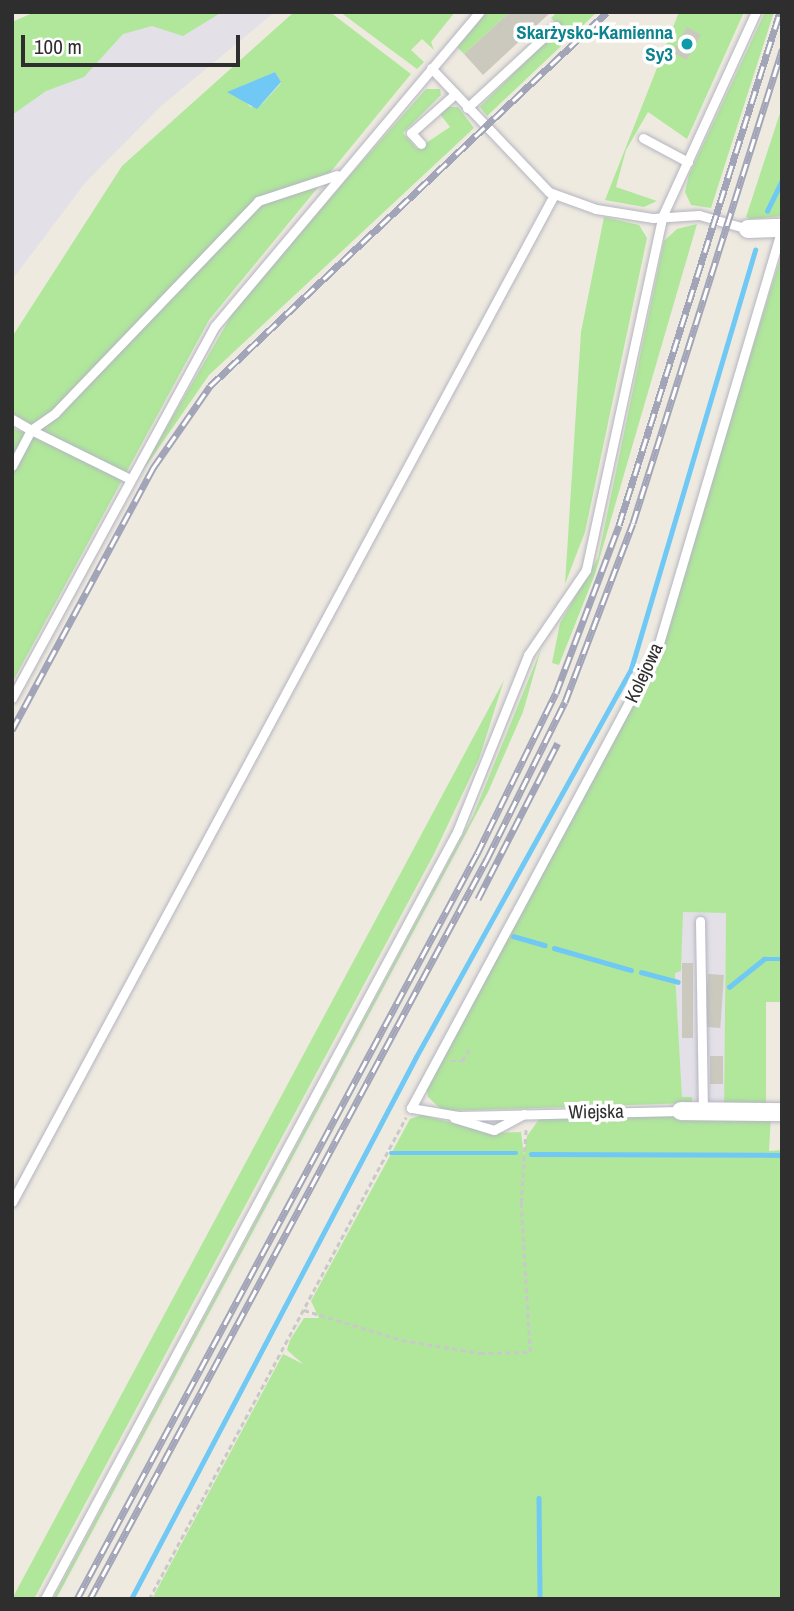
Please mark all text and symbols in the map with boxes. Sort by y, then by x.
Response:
scale bar [24,21,243,65]
place label: Skarżysko-Kamienna Sy3 [516,22,673,66]
text: 100 m [34,32,82,61]
marker: Skarżysko-Kamienna Sy3 [679,36,695,52]
street label: Kolejowa [620,640,668,706]
street label: Wiejska [568,1100,624,1124]

